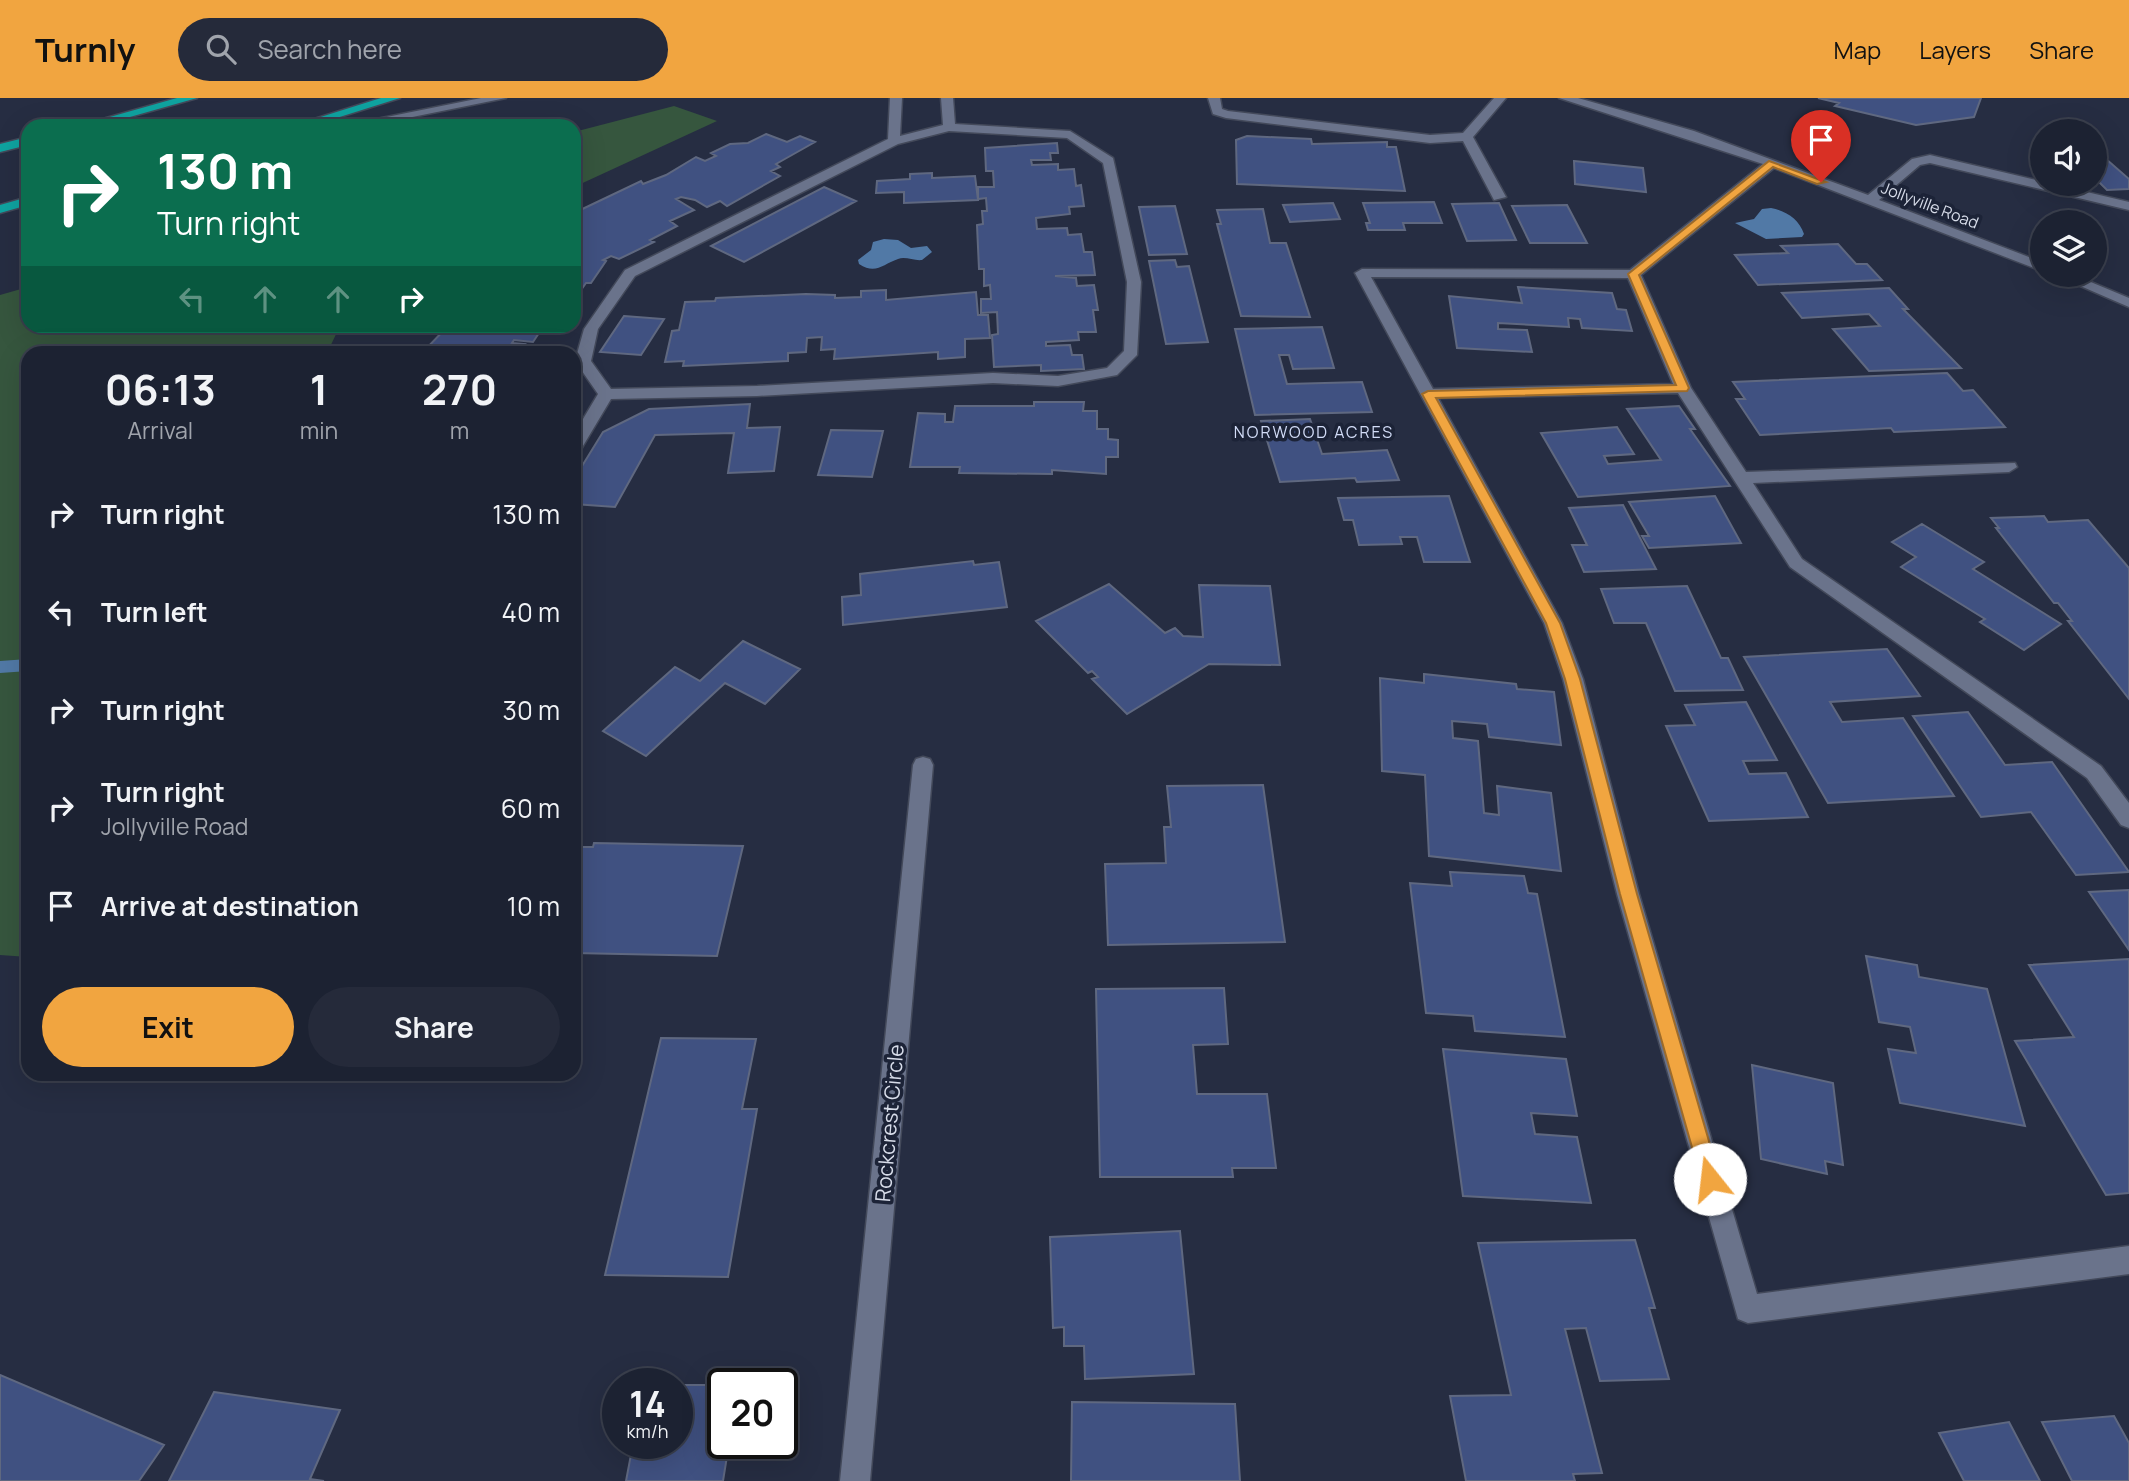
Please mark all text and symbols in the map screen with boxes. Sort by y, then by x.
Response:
search box [178,18,668,81]
text: Turnly [35,27,136,72]
icon: search [202,30,240,68]
text: Search here [258,31,402,67]
text: Map [1834,33,1881,66]
text: Layers [1919,33,1991,66]
text: Share [2029,33,2094,66]
pin [1791,110,1851,182]
map controls [2030,119,2107,287]
button: sound [2030,119,2107,196]
icon: arrive [1802,121,1840,159]
text: 130 m [157,137,293,204]
icon: right [42,147,133,238]
street label: Jollyville Road [1878,176,1982,234]
text: Turn right [157,201,300,245]
button: layers [2030,210,2107,287]
icon: left [173,280,211,318]
icon: ahead [246,280,284,318]
icon: ahead [319,280,357,318]
icon: right [392,280,430,318]
text: 06:13 [105,360,216,418]
text: 1 [310,360,328,418]
text: 270 [422,360,497,418]
text: Arrival [128,414,193,446]
text: min [300,414,338,446]
text: m [450,414,469,446]
district label: NORWOOD ACRES [1234,421,1394,443]
icon: right [42,495,80,533]
text: Turn right [101,496,225,532]
text: 130 m [492,496,560,532]
icon: left [42,593,80,631]
text: Turn left [101,594,208,630]
text: 40 m [502,594,560,630]
icon: right [42,691,80,729]
text: Turn right [101,692,225,728]
text: 30 m [503,692,560,728]
text: Turn right [101,774,225,810]
icon: right [42,789,80,827]
text: 60 m [501,790,560,826]
text: Jollyville Road [101,810,249,842]
icon: arrive [42,887,80,925]
text: Arrive at destination [101,888,359,924]
text: 10 m [507,888,560,924]
button: Exit [42,987,294,1067]
button: Share [308,987,560,1067]
street label: Rockcrest Circle [868,1043,910,1203]
position arrow [1673,1142,1747,1216]
speed limit sign: 20 [707,1368,798,1459]
text: 14 [629,1380,666,1428]
text: km/h [627,1419,668,1443]

